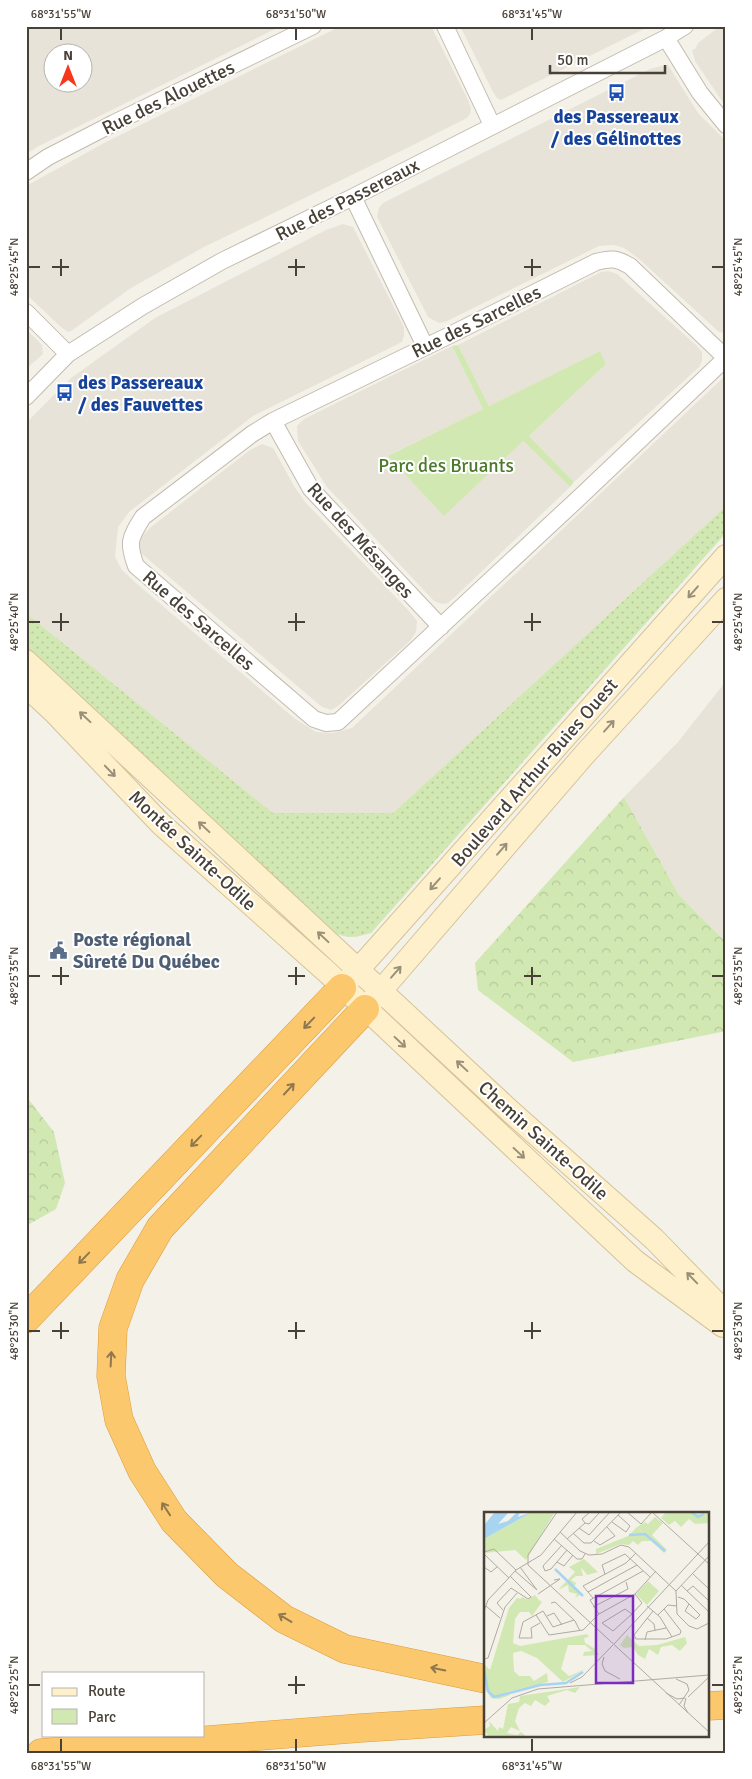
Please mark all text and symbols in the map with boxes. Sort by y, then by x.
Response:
text: 68°31'55"W [31,7,91,22]
text: 68°31'50"W [266,7,326,22]
text: 68°31'45"W [502,7,562,22]
north arrow [42,42,92,92]
scale bar [550,42,664,74]
text: N [63,47,73,64]
text: 50 m [557,51,588,69]
street label: Rue des Alouettes [98,55,239,140]
bus stop icon: des Passereaux / des Gélinottes [606,83,626,103]
place label: des Passereaux / des Gélinottes [551,105,681,151]
street label: Rue des Passereaux [272,153,424,246]
text: 48°25'45"N [7,238,22,296]
text: 48°25'45"N [731,238,746,296]
street label: Rue des Sarcelles [408,280,545,364]
place label: des Passereaux / des Fauvettes [78,371,204,417]
bus stop icon: des Passereaux / des Fauvettes [54,383,74,403]
park label: Parc des Bruants [378,454,514,478]
street label: Rue des Mésanges [302,478,419,604]
street label: Rue des Sarcelles [137,565,259,676]
one-way arrow [688,586,699,599]
text: 48°25'40"N [7,593,22,651]
text: 48°25'40"N [731,593,746,651]
street label: Boulevard Arthur-Buies Ouest [446,673,623,872]
one-way arrow [78,711,91,723]
one-way arrow [603,720,615,733]
one-way arrow [104,764,116,777]
street label: Montée Sainte-Odile [123,785,261,916]
one-way arrow [197,821,210,833]
one-way arrow [497,842,508,855]
one-way arrow [429,878,441,891]
place label: Poste régional Sûreté Du Québec [73,928,220,974]
one-way arrow [317,931,330,943]
public building icon: Poste régional Sûreté Du Québec [49,940,69,960]
text: 48°25'35"N [7,947,22,1005]
text: 48°25'35"N [731,947,746,1005]
one-way arrow [391,966,402,979]
one-way arrow [303,1017,315,1030]
one-way arrow [394,1036,407,1048]
one-way arrow [456,1060,468,1072]
street label: Chemin Sainte-Odile [473,1076,613,1206]
one-way arrow [283,1083,295,1095]
one-way arrow [190,1134,202,1147]
one-way arrow [513,1147,526,1159]
one-way arrow [78,1252,90,1265]
one-way arrow [686,1272,698,1285]
text: 48°25'30"N [7,1302,22,1360]
text: 48°25'30"N [731,1302,746,1360]
one-way arrow [107,1351,116,1367]
one-way arrow [161,1502,171,1516]
inset map [484,1512,710,1736]
one-way arrow [278,1613,292,1624]
text: 48°25'25"N [7,1656,22,1714]
text: 48°25'25"N [731,1656,746,1714]
one-way arrow [431,1664,447,1673]
legend [42,1672,205,1736]
text: Route [88,1682,125,1700]
text: Parc [88,1708,116,1726]
text: 68°31'55"W [31,1759,91,1774]
text: 68°31'50"W [266,1759,326,1774]
text: 68°31'45"W [502,1759,562,1774]

